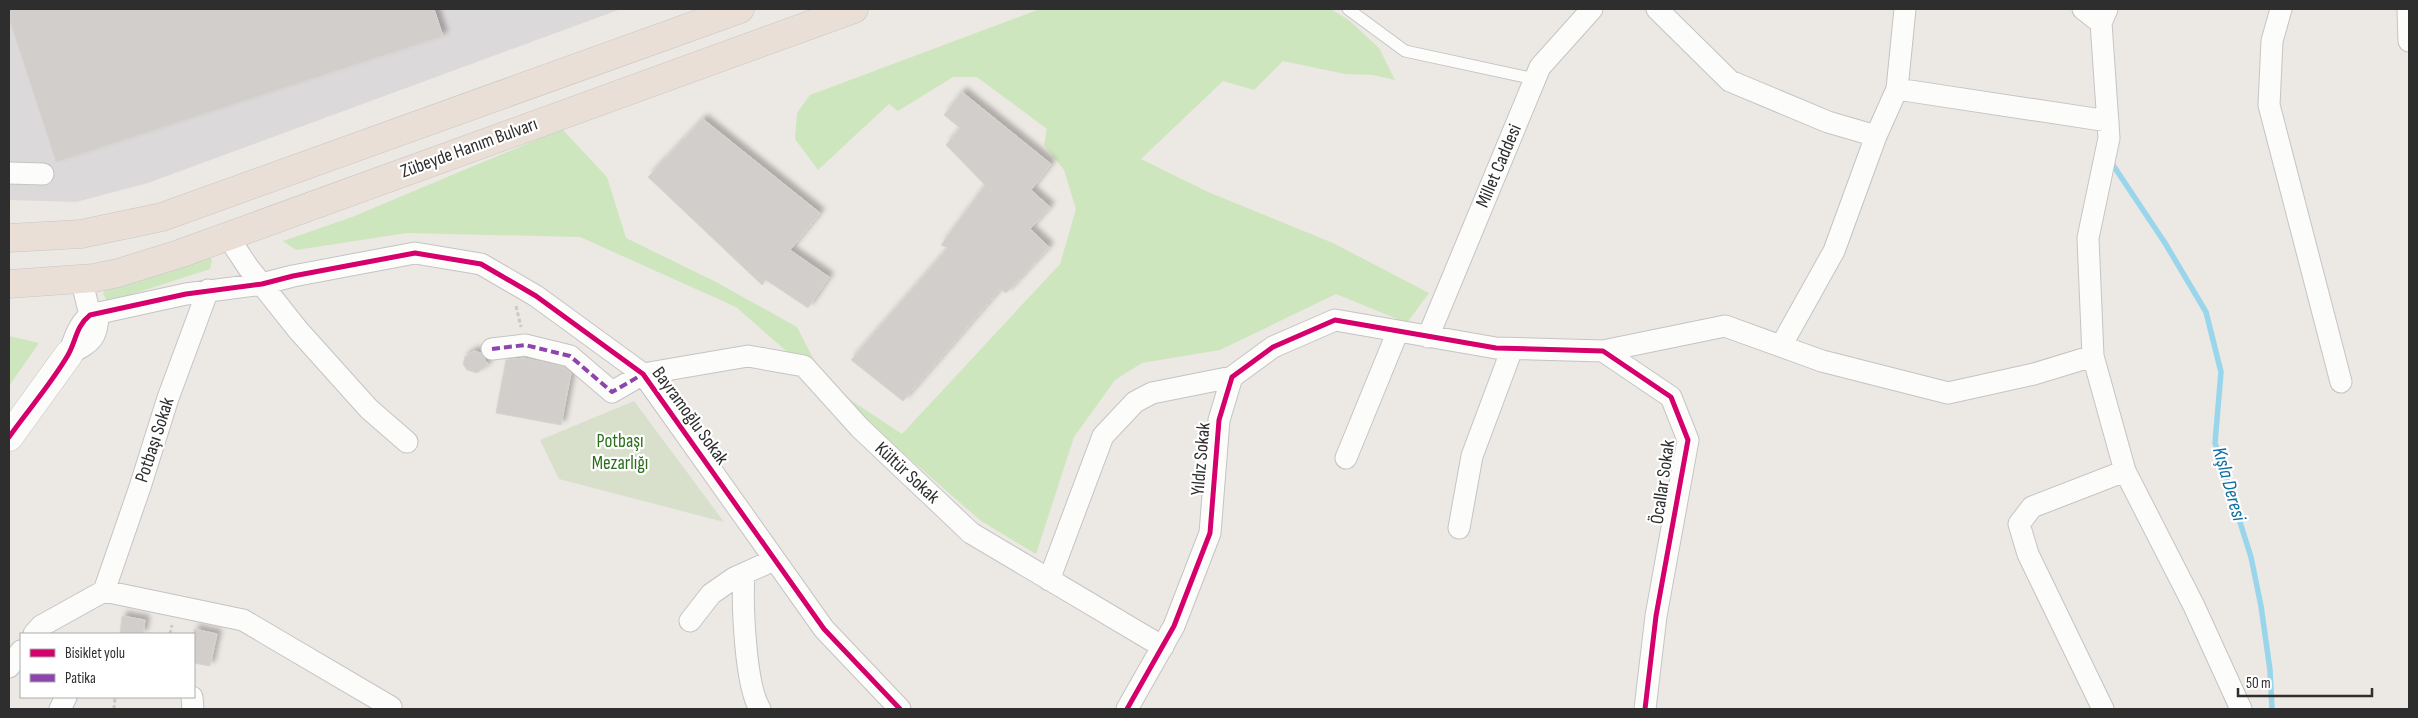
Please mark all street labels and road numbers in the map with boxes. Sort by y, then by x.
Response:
street label: Zübeyde Hanım Bulvarı [397,113,541,183]
street label: Millet Caddesi [1471,121,1527,211]
street label: Bayramoğlu Sokak [647,363,734,470]
street label: Potbaşı Sokak [130,394,180,485]
street label: Yıldız Sokak [1186,421,1216,497]
street label: Kültür Sokak [870,437,945,509]
street label: Öcallar Sokak [1646,438,1680,526]

